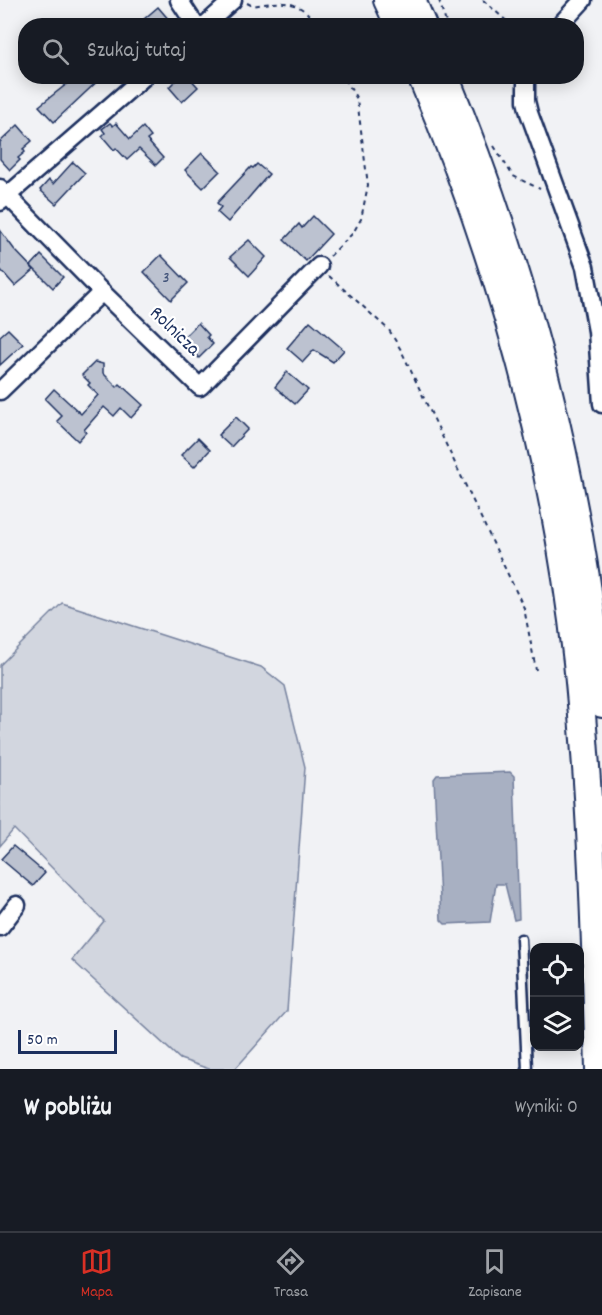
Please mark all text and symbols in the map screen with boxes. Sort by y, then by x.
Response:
search box [18,18,584,84]
icon: search [39,35,72,68]
text: Szukaj tutaj [87,36,186,67]
house number: 3 [162,267,170,290]
street label: Rolnicza [142,301,206,364]
map controls [530,943,584,1051]
button: locate [530,943,584,997]
button: layers [530,997,584,1051]
scale bar [18,1027,117,1054]
text: 50 m [27,1029,58,1052]
text: W pobliżu [24,1090,112,1127]
text: Wyniki: 0 [515,1094,578,1122]
tab: Mapa [80,1245,113,1304]
tab: Trasa [274,1245,308,1304]
tab: Zapisane [468,1245,522,1304]

